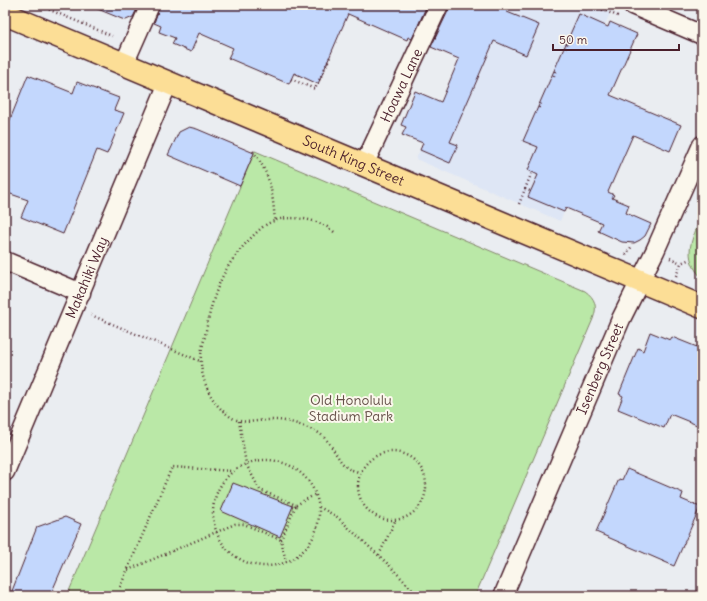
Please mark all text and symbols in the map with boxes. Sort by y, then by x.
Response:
scale bar [553,26,679,52]
text: 50 m [559,32,588,47]
street label: Hoawa Lane [376,46,426,125]
street label: South King Street [300,131,407,190]
street label: Makahiki Way [61,234,112,321]
street label: Isenberg Street [572,320,627,417]
park label: Old Honolulu Stadium Park [309,391,393,425]

